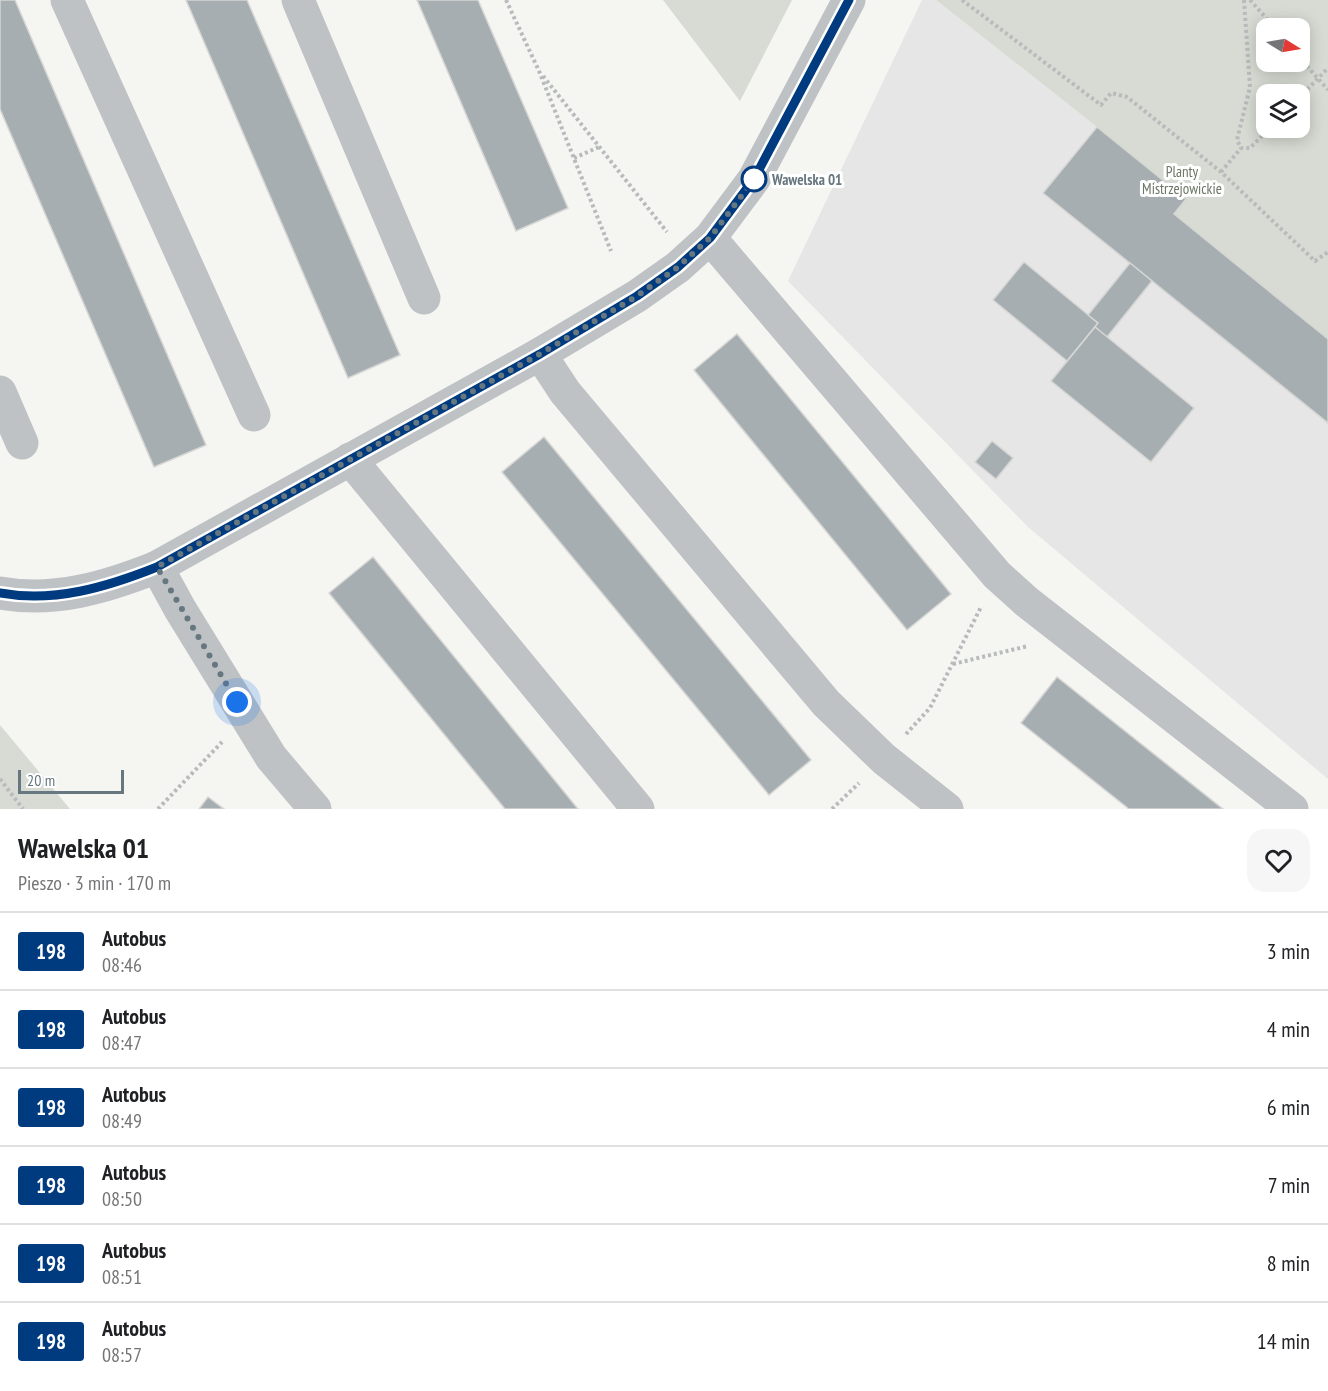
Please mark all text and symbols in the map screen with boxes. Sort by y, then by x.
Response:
north arrow [1256,18,1310,72]
map controls [1256,18,1310,138]
button: layers [1256,84,1310,138]
park label: Planty Mistrzejowickie [1142,162,1222,198]
marker: Wawelska 01 [741,166,767,192]
place label: Wawelska 01 [771,170,842,189]
your location [222,687,252,717]
scale bar [18,767,124,794]
text: 20 m [27,770,55,790]
text: Wawelska 01 [18,829,149,866]
button: heart [1247,829,1310,892]
text: Pieszo · 3 min · 170 m [18,870,171,896]
text: Autobus [102,924,166,952]
text: 3 min [1267,937,1310,965]
text: 198 [36,938,66,965]
text: 08:46 [102,952,142,978]
text: Autobus [102,1002,166,1030]
text: 4 min [1267,1015,1310,1043]
text: 198 [36,1016,66,1043]
text: 08:47 [102,1030,142,1056]
text: Autobus [102,1080,166,1108]
text: 6 min [1267,1093,1310,1121]
text: 198 [36,1094,66,1121]
text: 08:49 [102,1108,142,1134]
text: Autobus [102,1158,166,1186]
text: 7 min [1268,1171,1310,1199]
text: 198 [36,1172,66,1199]
text: 08:50 [102,1186,142,1212]
text: Autobus [102,1236,166,1264]
text: 8 min [1267,1249,1310,1277]
text: 198 [36,1250,66,1277]
text: 08:51 [102,1264,142,1290]
text: Autobus [102,1314,166,1342]
text: 14 min [1257,1327,1310,1355]
text: 198 [36,1328,66,1355]
text: 08:57 [102,1342,142,1368]

